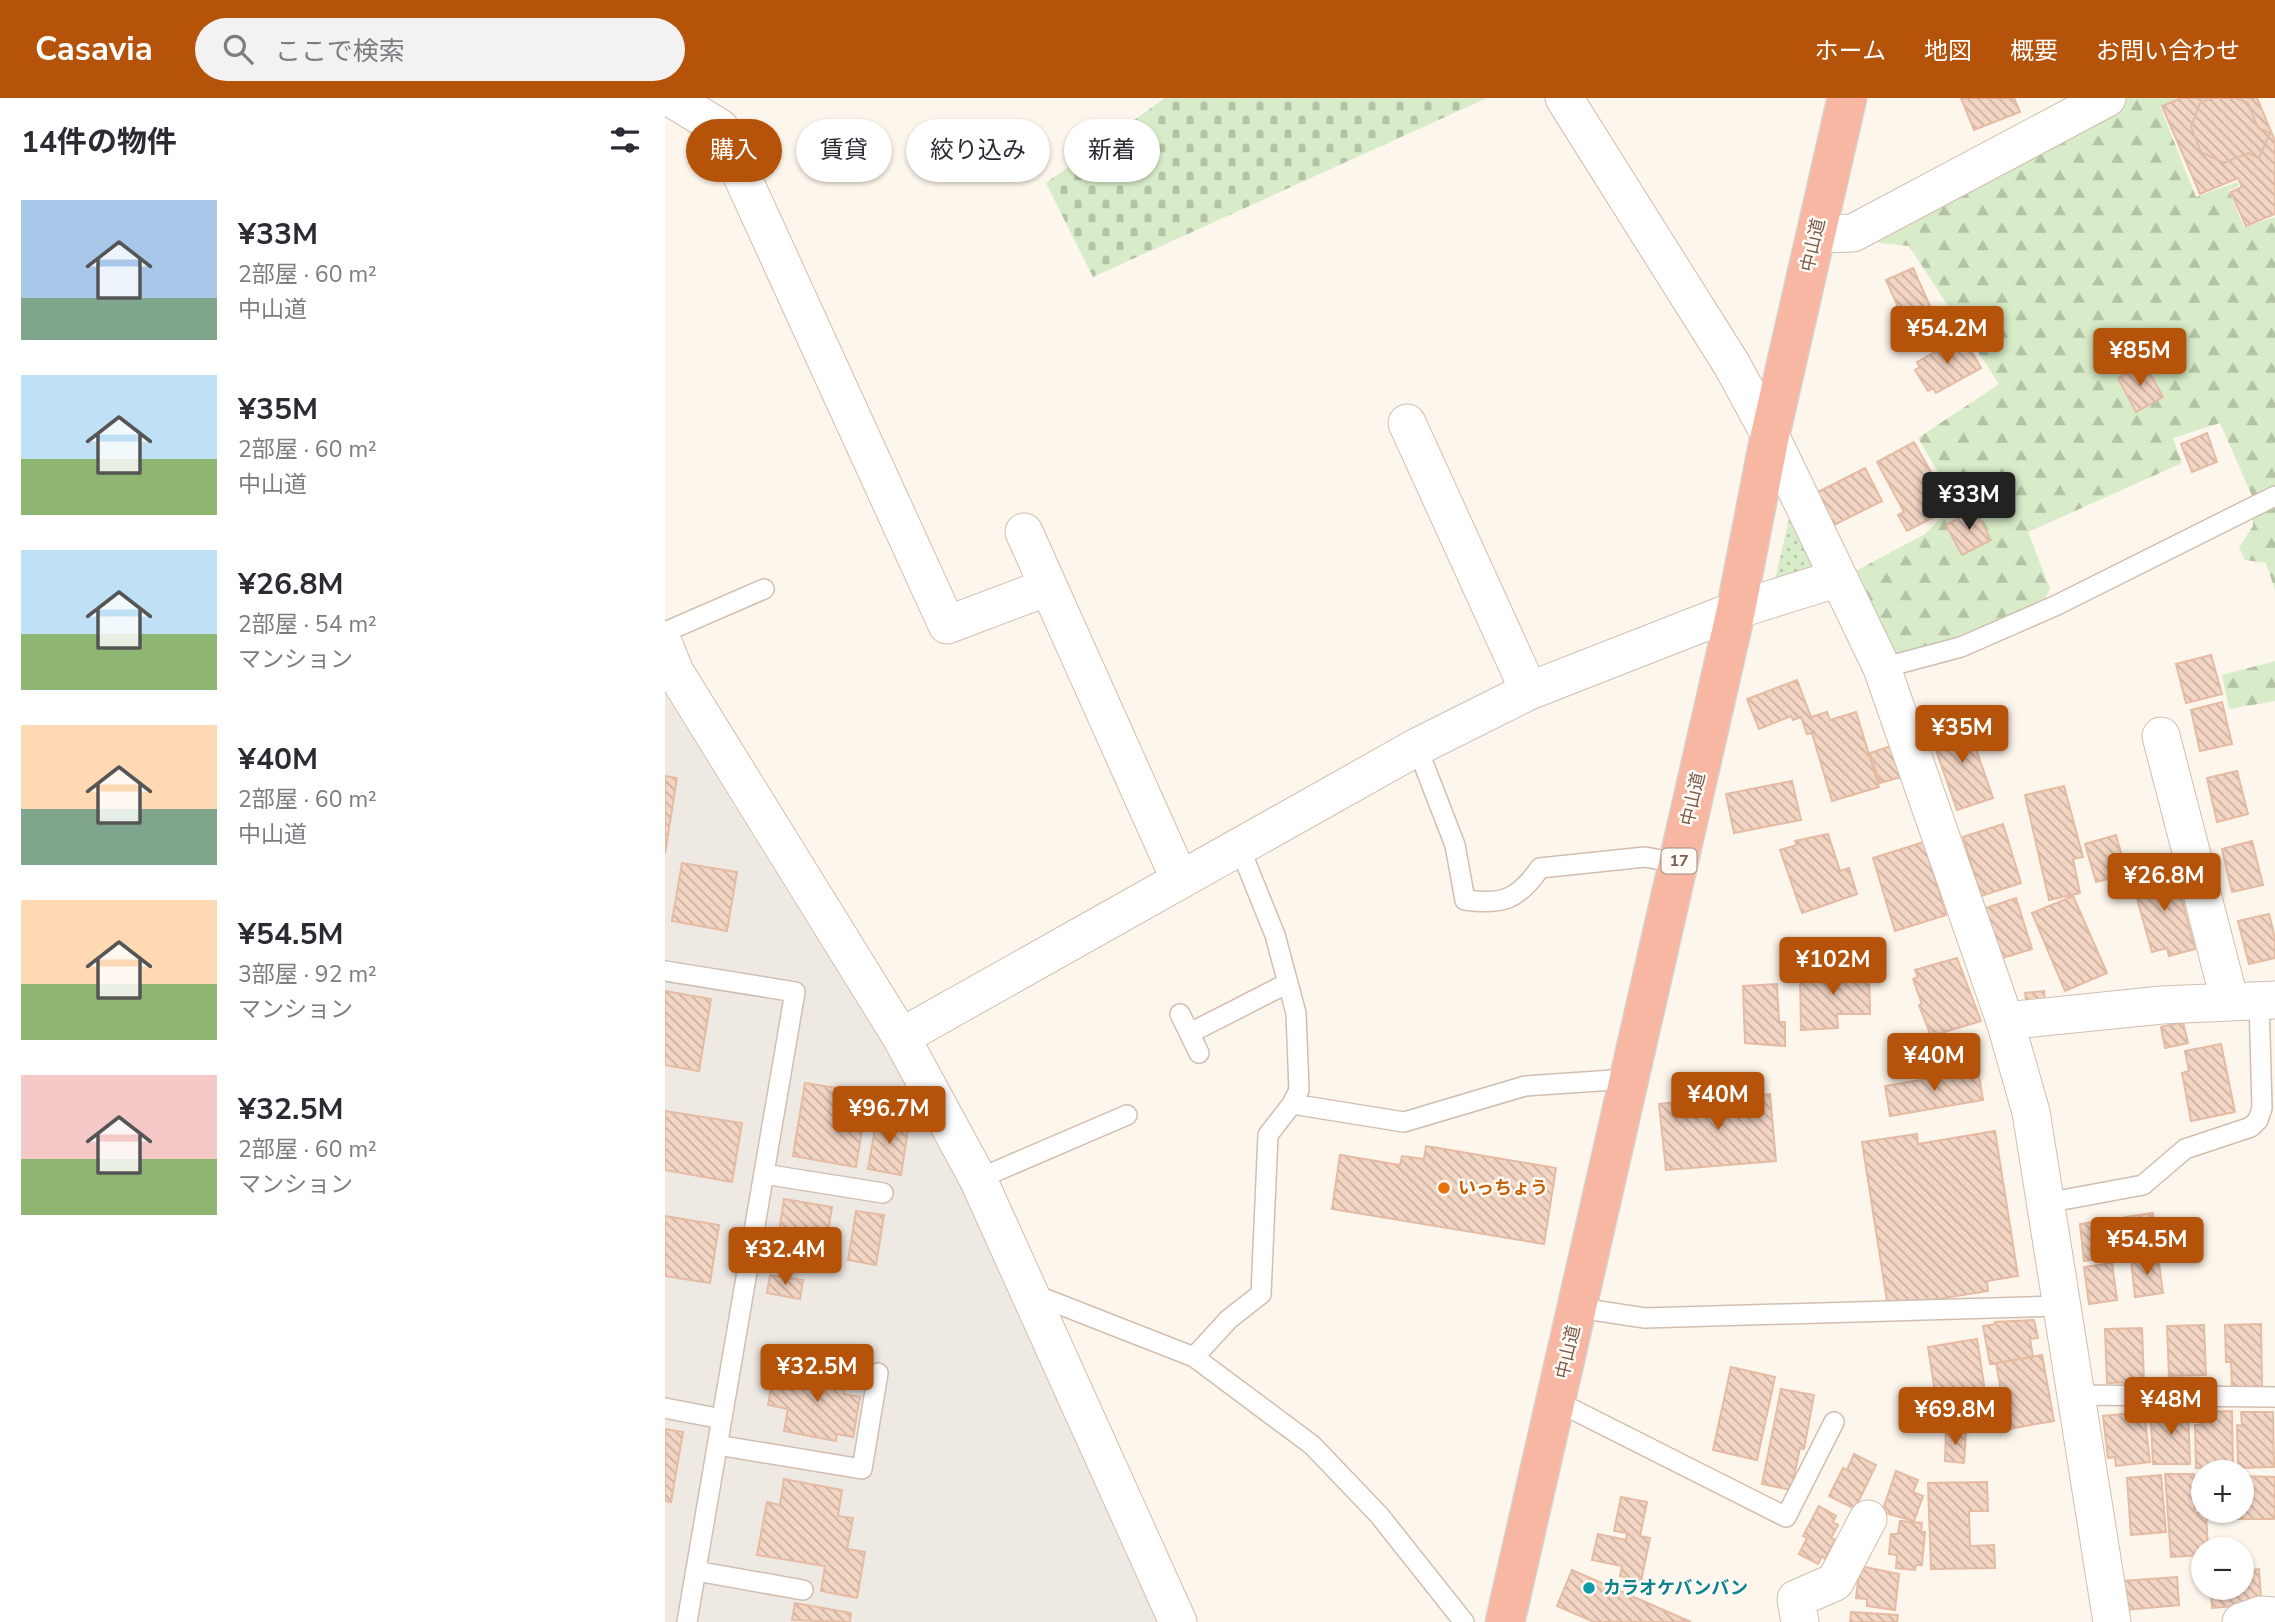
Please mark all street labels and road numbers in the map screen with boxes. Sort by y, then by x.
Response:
street label: 中山道 [1795,216,1831,274]
street label: 中山道 [1675,770,1711,828]
road number: 17 [1661,848,1697,874]
street label: 中山道 [1550,1323,1586,1381]

